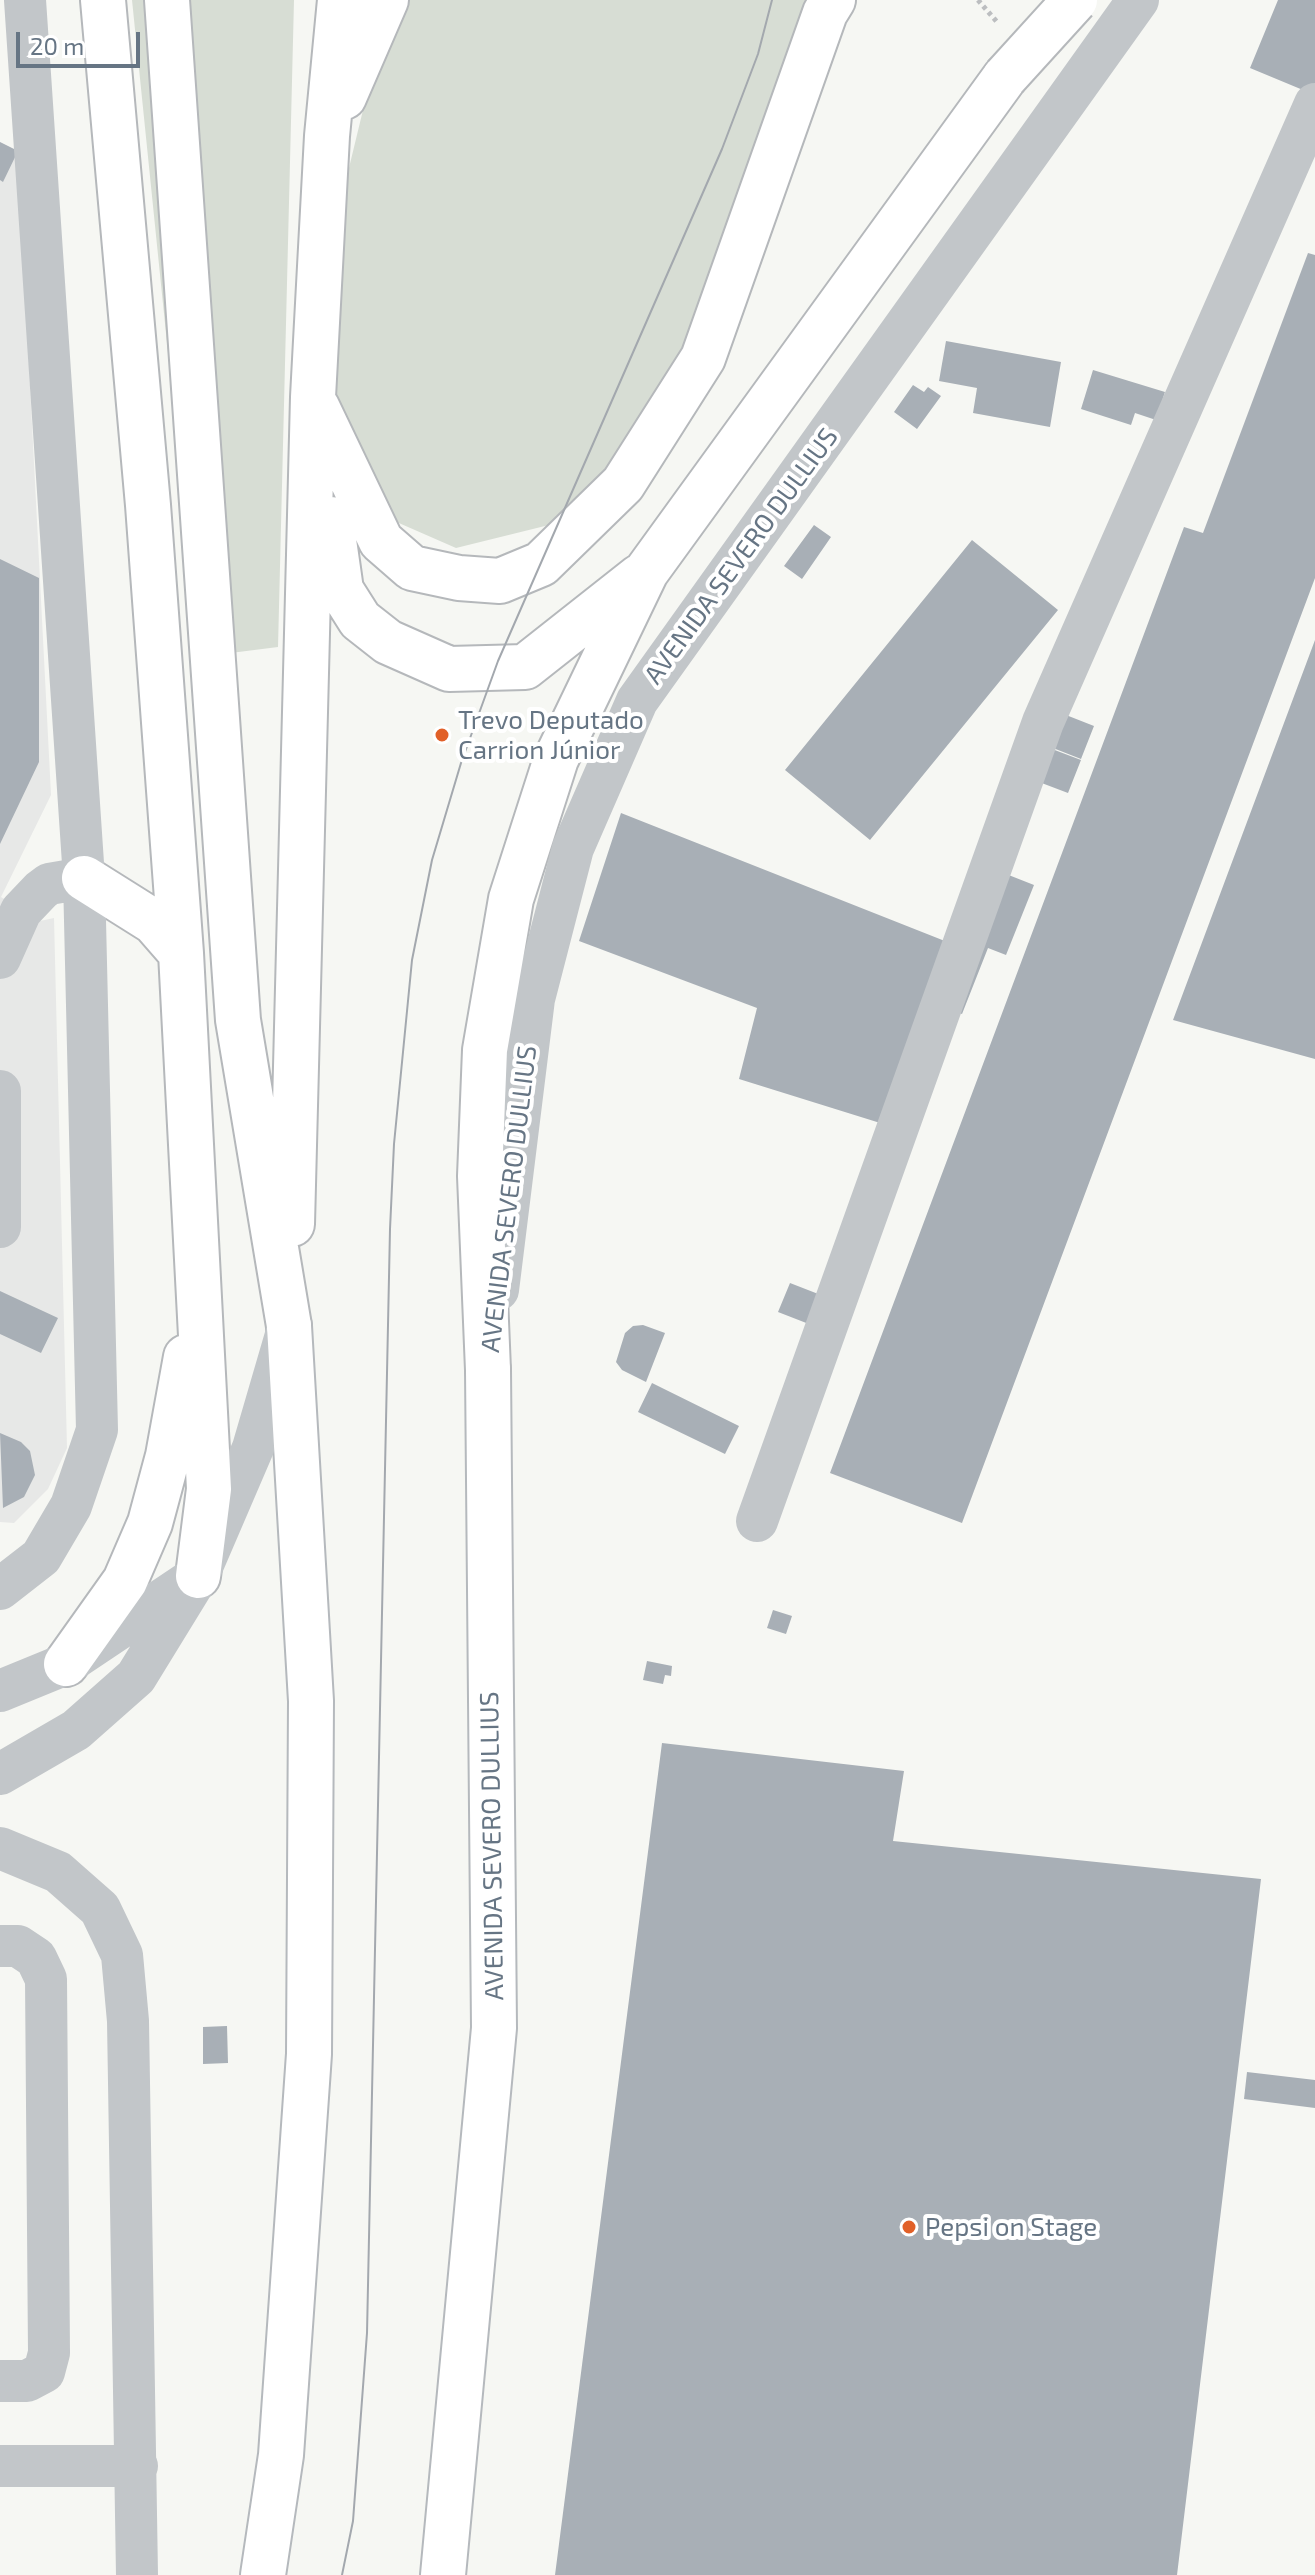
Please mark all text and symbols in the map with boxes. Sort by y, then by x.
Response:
scale bar [20,16,144,66]
text: 20 m [30,31,84,60]
street label: AVENIDA SEVERO DULLIUS [638,422,844,690]
place label: Trevo Deputado Carrion Júnior [458,704,644,766]
marker: Trevo Deputado Carrion Júnior [433,726,451,744]
street label: AVENIDA SEVERO DULLIUS [475,1044,543,1354]
street label: AVENIDA SEVERO DULLIUS [474,1691,510,2001]
place label: Pepsi on Stage [925,2211,1097,2243]
marker: Pepsi on Stage [900,2218,918,2236]

